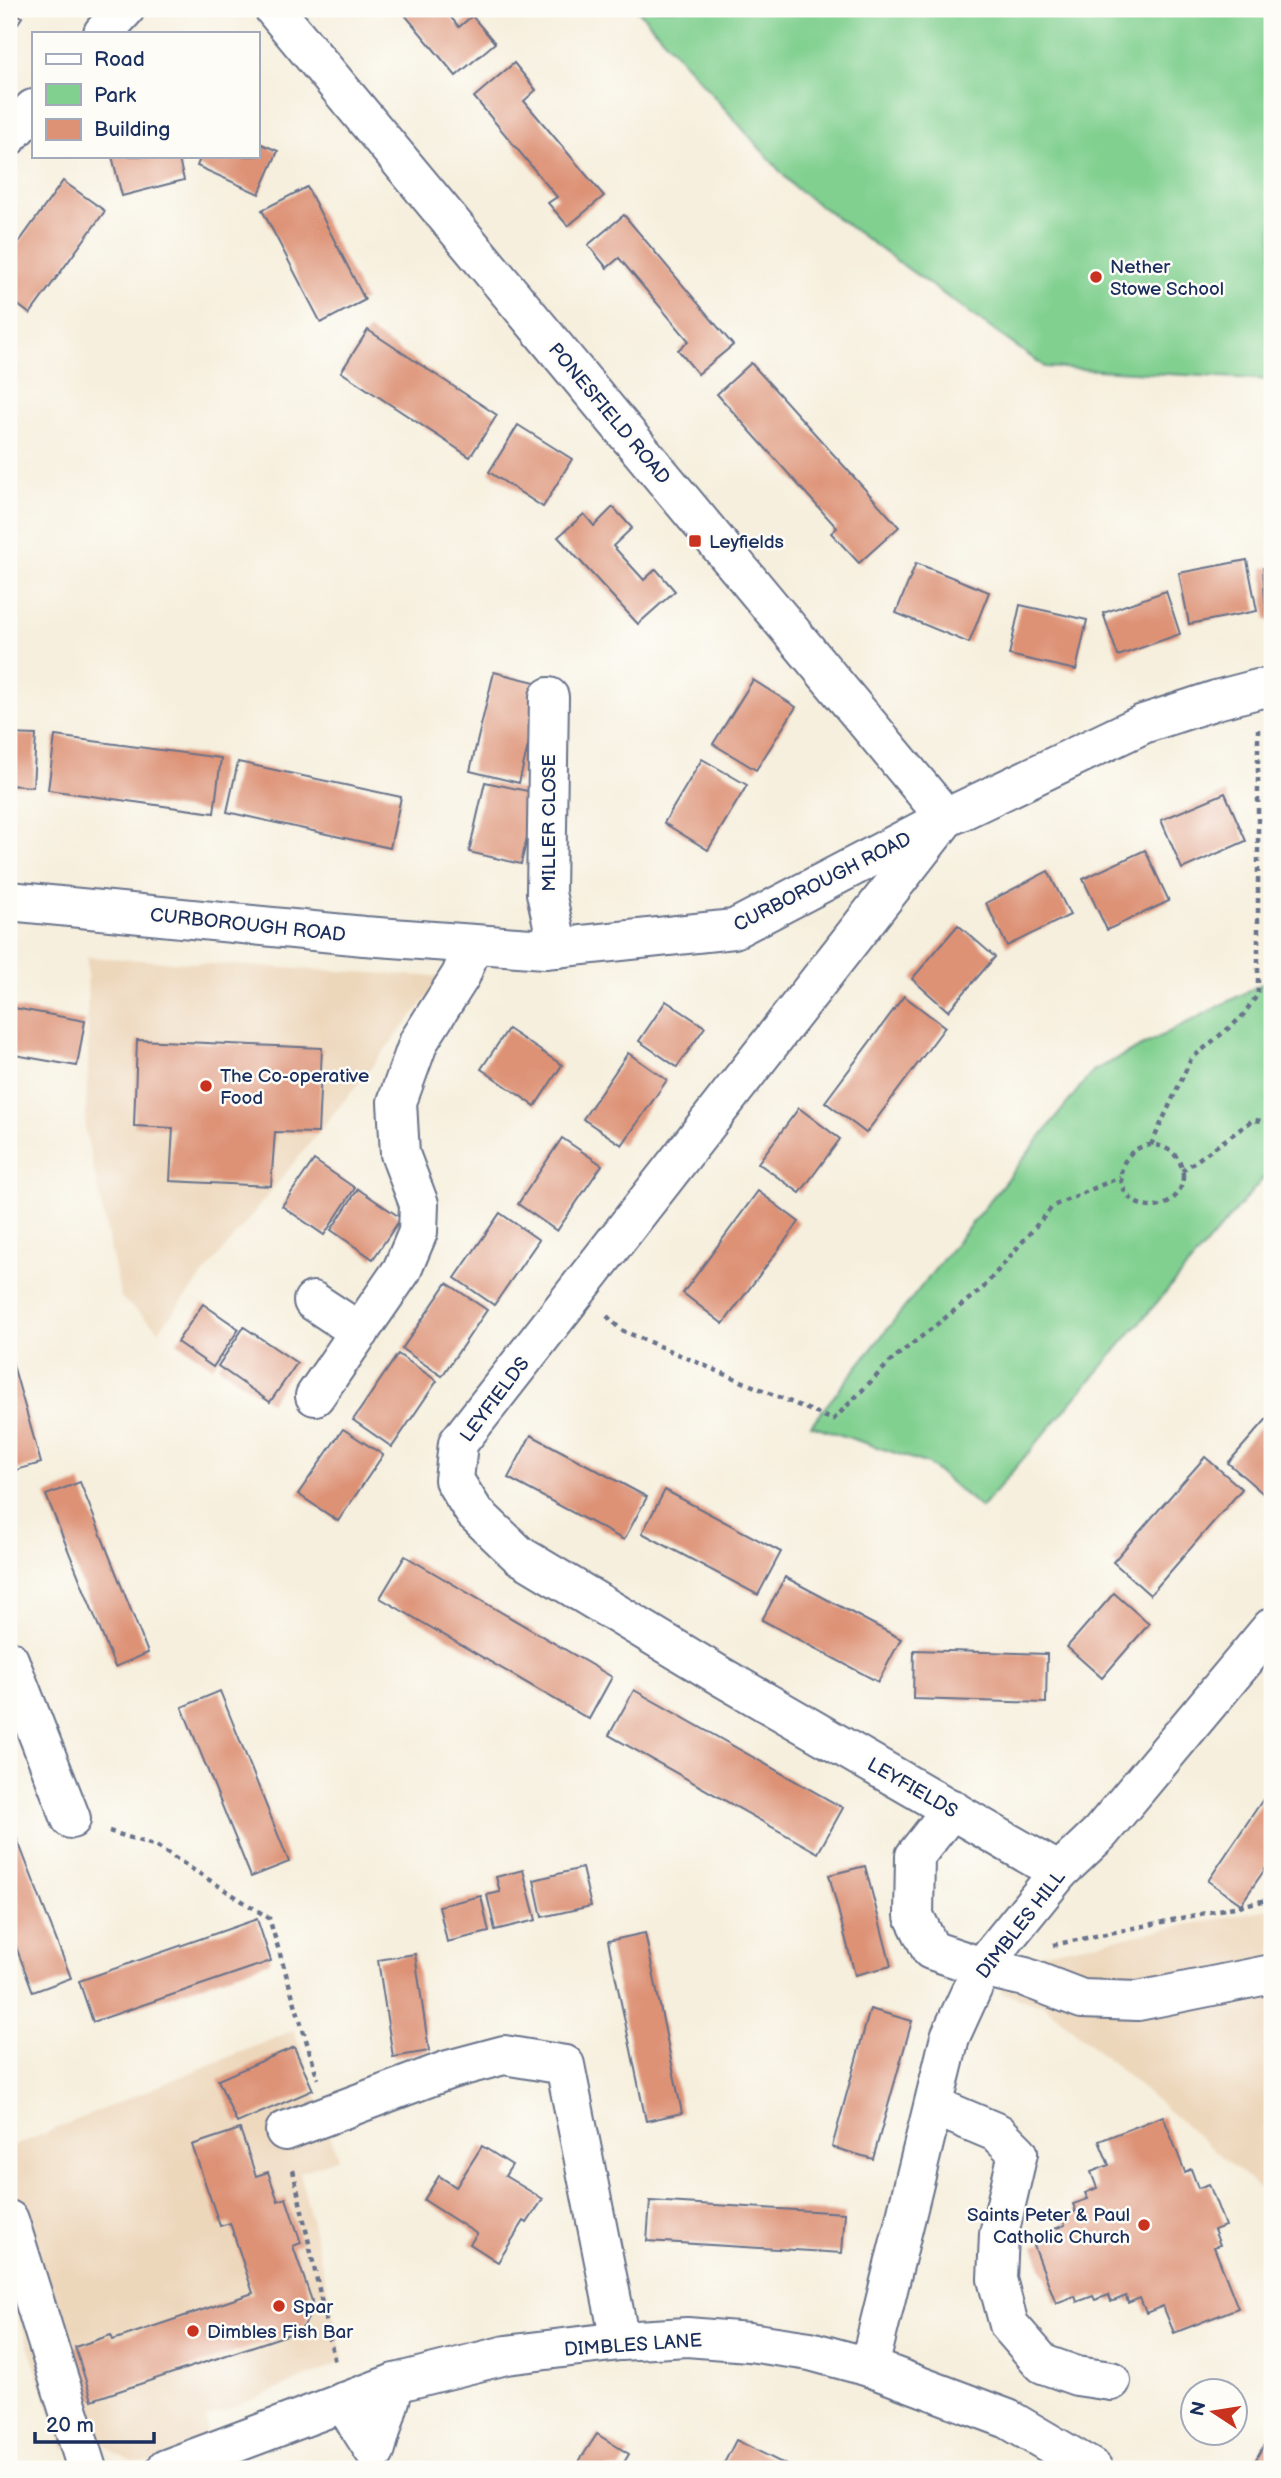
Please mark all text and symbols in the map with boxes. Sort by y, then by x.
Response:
legend [32,32,259,158]
text: Road [94,47,145,72]
text: Park [94,83,137,108]
text: Building [94,117,170,142]
place label: Nether Stowe School [1110,256,1224,301]
marker: Nether Stowe School [1088,269,1104,285]
street label: PONESFIELD ROAD [543,339,675,489]
place label: Leyfields [709,531,784,554]
marker: Leyfields [687,533,703,549]
street label: MILLER CLOSE [538,754,561,892]
street label: CURBOROUGH ROAD [730,827,916,937]
street label: CURBOROUGH ROAD [149,904,347,947]
place label: The Co-operative Food [220,1065,369,1110]
marker: The Co-operative Food [198,1078,214,1094]
street label: LEYFIELDS [456,1353,535,1447]
street label: LEYFIELDS [863,1753,962,1823]
street label: DIMBLES HILL [972,1866,1071,1984]
place label: Saints Peter & Paul Catholic Church [967,2204,1130,2249]
marker: Saints Peter & Paul Catholic Church [1136,2217,1152,2233]
place label: Spar [293,2296,334,2319]
marker: Spar [271,2298,287,2314]
place label: Dimbles Fish Bar [207,2321,354,2344]
marker: Dimbles Fish Bar [185,2323,201,2339]
street label: DIMBLES LANE [563,2329,703,2362]
north arrow [1180,2376,1250,2446]
text: N [1186,2399,1212,2418]
scale bar [35,2401,154,2445]
text: 20 m [46,2413,94,2438]

